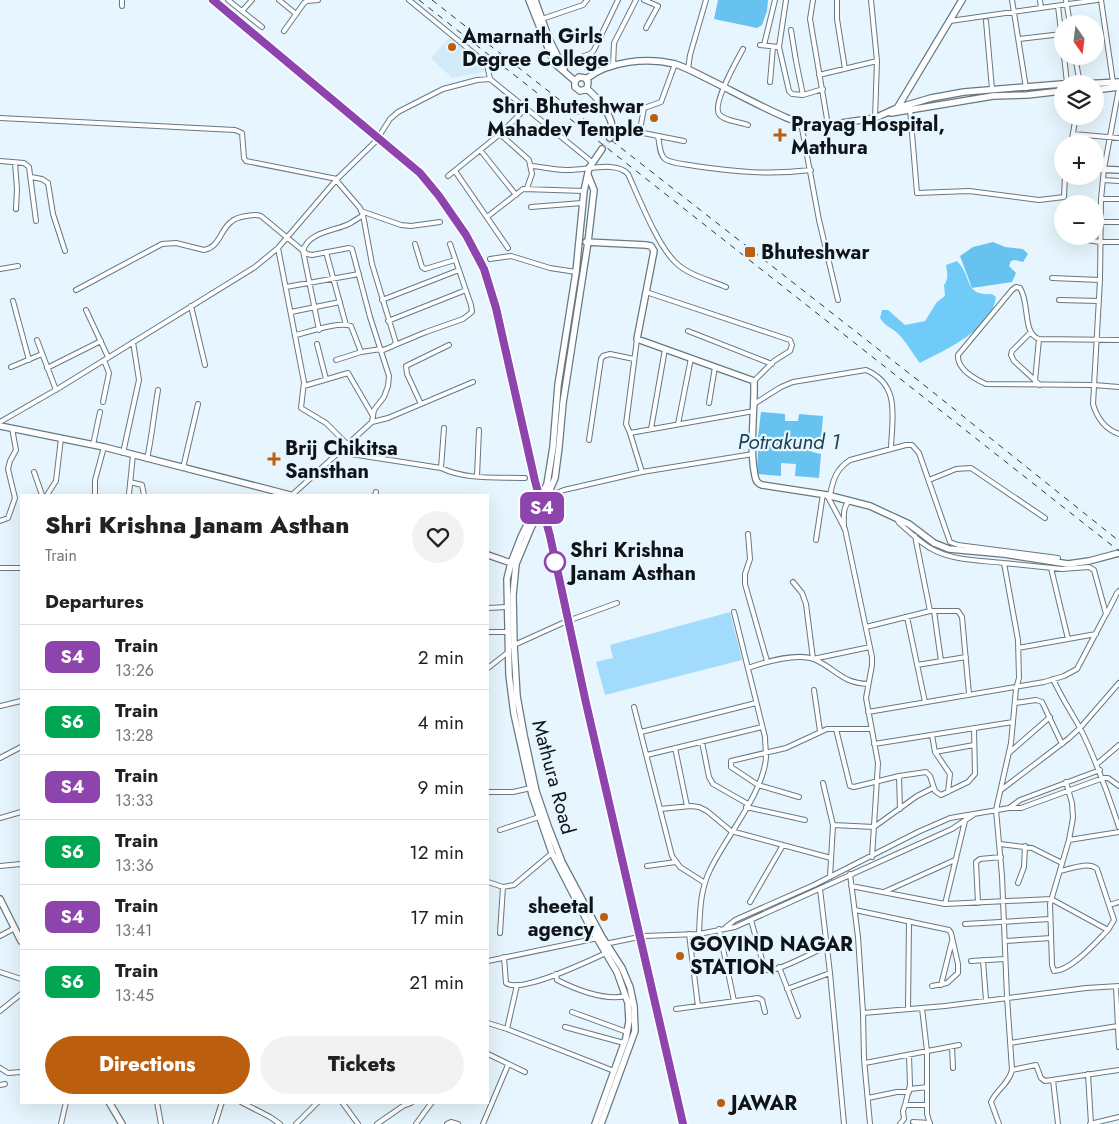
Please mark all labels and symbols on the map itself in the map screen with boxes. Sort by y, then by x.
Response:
north arrow [1054,15,1104,65]
place label: Amarnath Girls Degree College [461,22,609,74]
marker: Amarnath Girls Degree College [446,41,458,53]
place label: Shri Bhuteshwar Mahadev Temple [487,92,645,144]
place label: Prayag Hospital, Mathura [791,110,945,162]
marker: Shri Bhuteshwar Mahadev Temple [648,112,660,124]
marker: Prayag Hospital, Mathura [773,128,787,142]
place label: Bhuteshwar [761,238,870,267]
marker: Bhuteshwar [743,245,757,259]
water label: Potrakund 1 [738,427,840,457]
place label: Brij Chikitsa Sansthan [285,434,398,486]
marker: Brij Chikitsa Sansthan [267,452,281,466]
line badge: S4 [520,492,564,524]
place label: Shri Krishna Janam Asthan [566,536,696,588]
marker: Shri Krishna Janam Asthan [544,551,566,573]
street label: Mathura Road [524,717,583,838]
place label: sheetal agency [528,892,595,944]
marker: sheetal agency [598,911,610,923]
place label: GOVIND NAGAR STATION [690,930,853,982]
marker: GOVIND NAGAR STATION [674,950,686,962]
place label: JAWAR [727,1089,797,1118]
marker: JAWAR [715,1097,727,1109]

